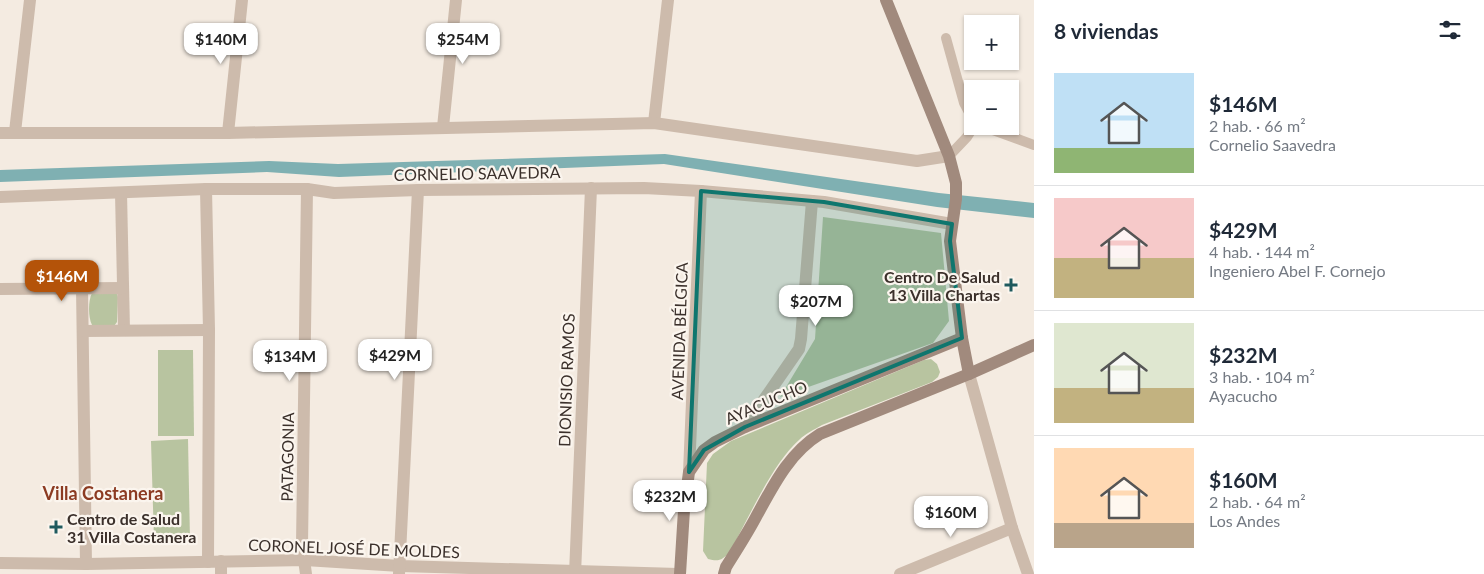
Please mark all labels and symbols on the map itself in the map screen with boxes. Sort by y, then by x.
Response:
pin: $140M [186,22,256,65]
pin: $254M [428,22,498,65]
street label: CORNELIO SAAVEDRA [393,162,561,184]
pin: $146M [27,260,97,302]
street label: AVENIDA BÉLGICA [667,262,691,400]
place label: Centro De Salud 13 Villa Chartas [884,267,1000,304]
marker: Centro De Salud 13 Villa Chartas [1004,278,1018,292]
pin: $207M [781,284,851,327]
street label: DIONISIO RAMOS [554,313,578,447]
pin: $429M [360,338,430,381]
pin: $134M [255,340,325,382]
street label: AYACUCHO [722,376,810,428]
street label: PATAGONIA [277,412,297,502]
pin: $232M [635,480,705,522]
district label: Villa Costanera [42,482,163,504]
pin: $160M [916,496,986,538]
place label: Centro de Salud 31 Villa Costanera [67,509,196,546]
marker: Centro de Salud 31 Villa Costanera [49,520,63,534]
street label: CORONEL JOSÉ DE MOLDES [248,535,460,561]

